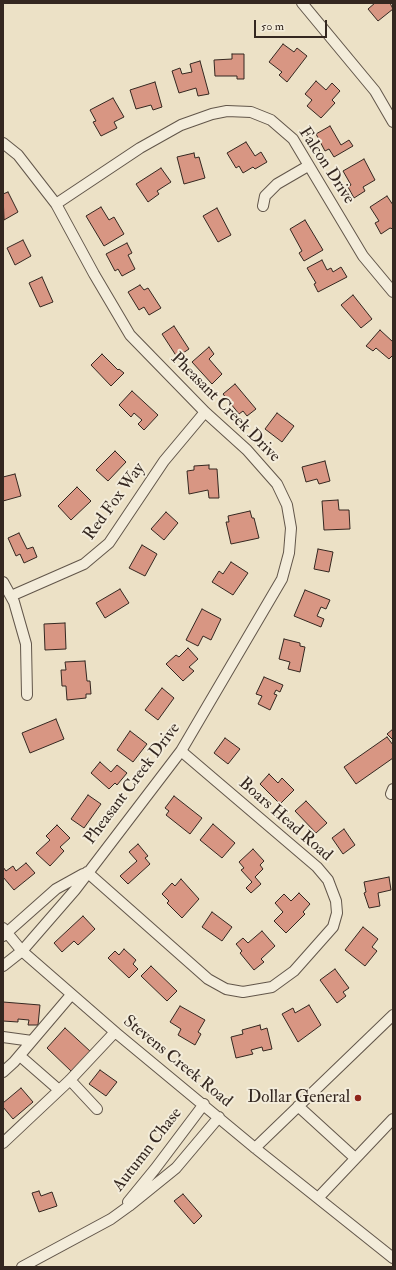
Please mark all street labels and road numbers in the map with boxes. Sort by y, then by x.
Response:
street label: Falcon Drive [294,124,358,208]
street label: Pheasant Creek Drive [166,349,284,467]
street label: Red Fox Way [80,459,150,545]
street label: Pheasant Creek Drive [81,719,185,849]
street label: Boars Head Road [234,774,336,866]
street label: Stevens Creek Road [118,1012,236,1112]
street label: Autumn Chase [109,1104,187,1196]

